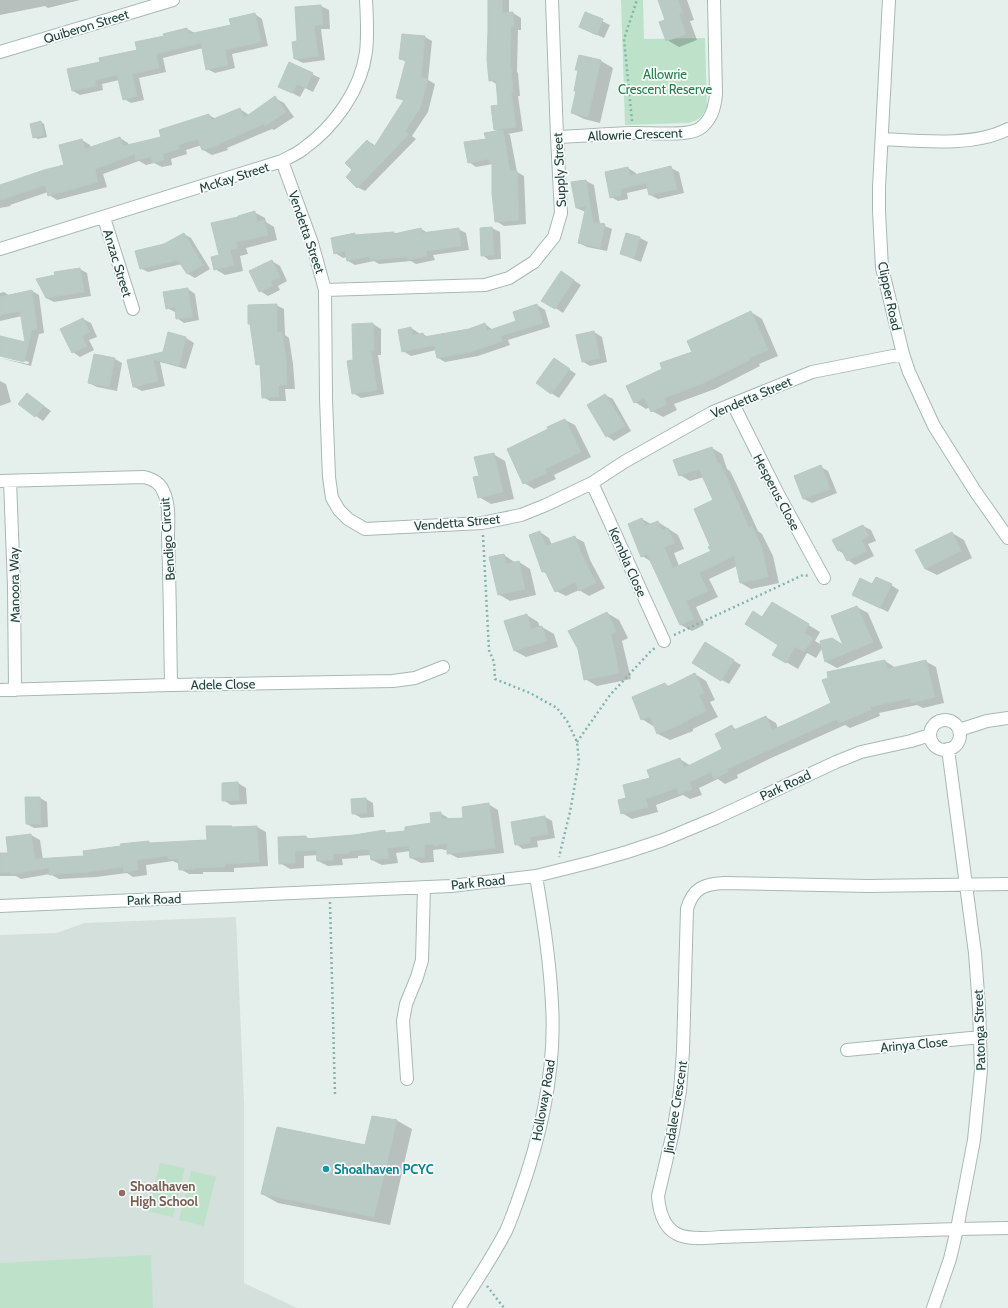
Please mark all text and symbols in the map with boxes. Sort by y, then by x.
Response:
street label: Quiberon Street [42,5,131,47]
park label: Allowrie Crescent Reserve [618,66,712,97]
street label: Allowrie Crescent [587,124,683,144]
street label: Supply Street [549,132,569,208]
street label: McKay Street [197,158,271,196]
street label: Vendetta Street [285,189,329,276]
street label: Anzac Street [100,227,136,299]
street label: Clipper Road [875,260,905,332]
street label: Vendetta Street [708,373,794,421]
street label: Hesperus Close [750,451,804,533]
street label: Bendigo Circuit [156,496,178,581]
street label: Vendetta Street [413,510,501,534]
street label: Kembla Close [606,525,651,600]
street label: Manoora Way [5,547,23,623]
street label: Adele Close [191,675,256,693]
street label: Park Road [757,766,813,804]
street label: Park Road [450,871,506,893]
street label: Park Road [126,890,182,908]
street label: Patonga Street [970,989,988,1071]
street label: Arinya Close [880,1033,949,1055]
street label: Holloway Road [528,1058,558,1142]
street label: Jindalee Crescent [660,1059,690,1156]
place label: Shoalhaven PCYC [334,1161,434,1177]
marker: Shoalhaven PCYC [321,1164,331,1174]
place label: Shoalhaven High School [130,1178,199,1209]
marker: Shoalhaven High School [117,1188,127,1198]

